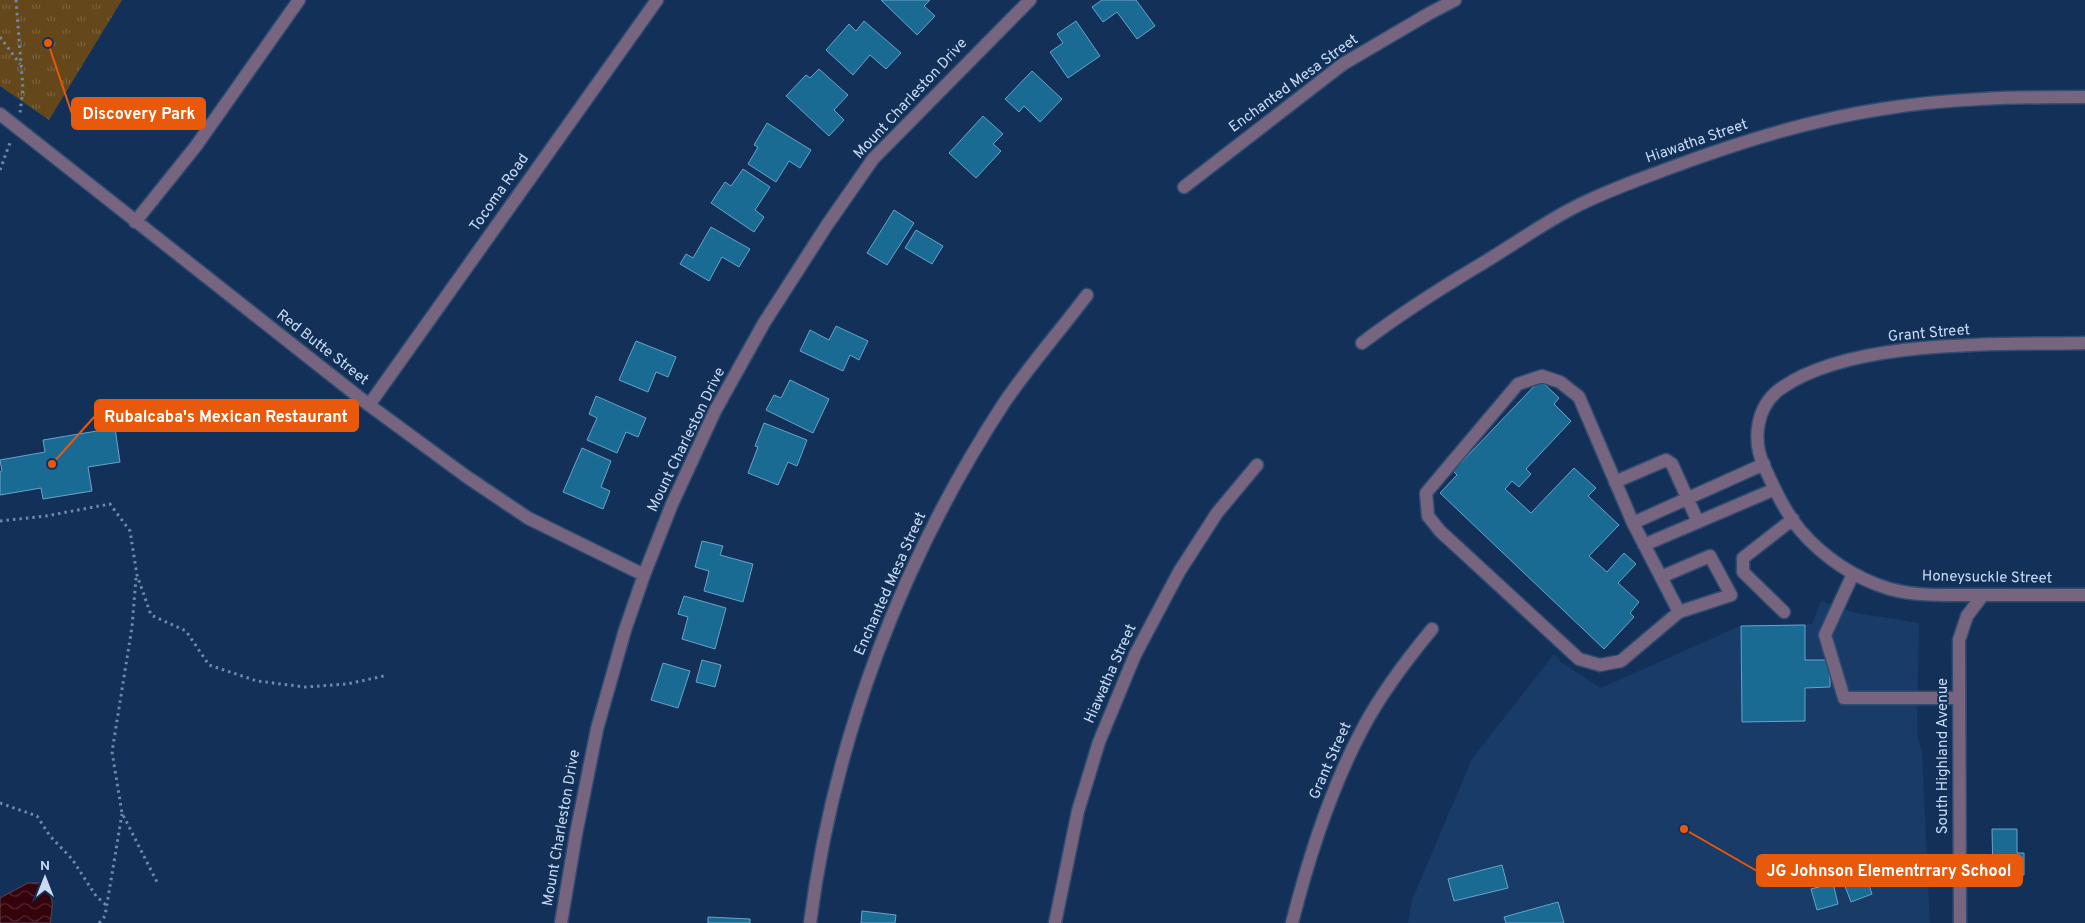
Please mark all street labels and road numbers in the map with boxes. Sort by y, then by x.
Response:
street label: Enchanted Mesa Street [1226,31,1362,137]
street label: Mount Charleston Drive [850,35,972,163]
street label: Hiawatha Street [1643,116,1751,168]
street label: Tocoma Road [466,150,534,236]
street label: Red Butte Street [272,306,372,390]
street label: Grant Street [1887,321,1971,347]
street label: Mount Charleston Drive [644,365,730,515]
street label: Enchanted Mesa Street [851,509,931,659]
street label: Honeysuckle Street [1922,567,2052,589]
street label: Hiawatha Street [1081,621,1141,727]
street label: South Highland Avenue [1934,678,1953,834]
street label: Grant Street [1306,719,1356,803]
street label: Mount Charleston Drive [539,748,585,908]

